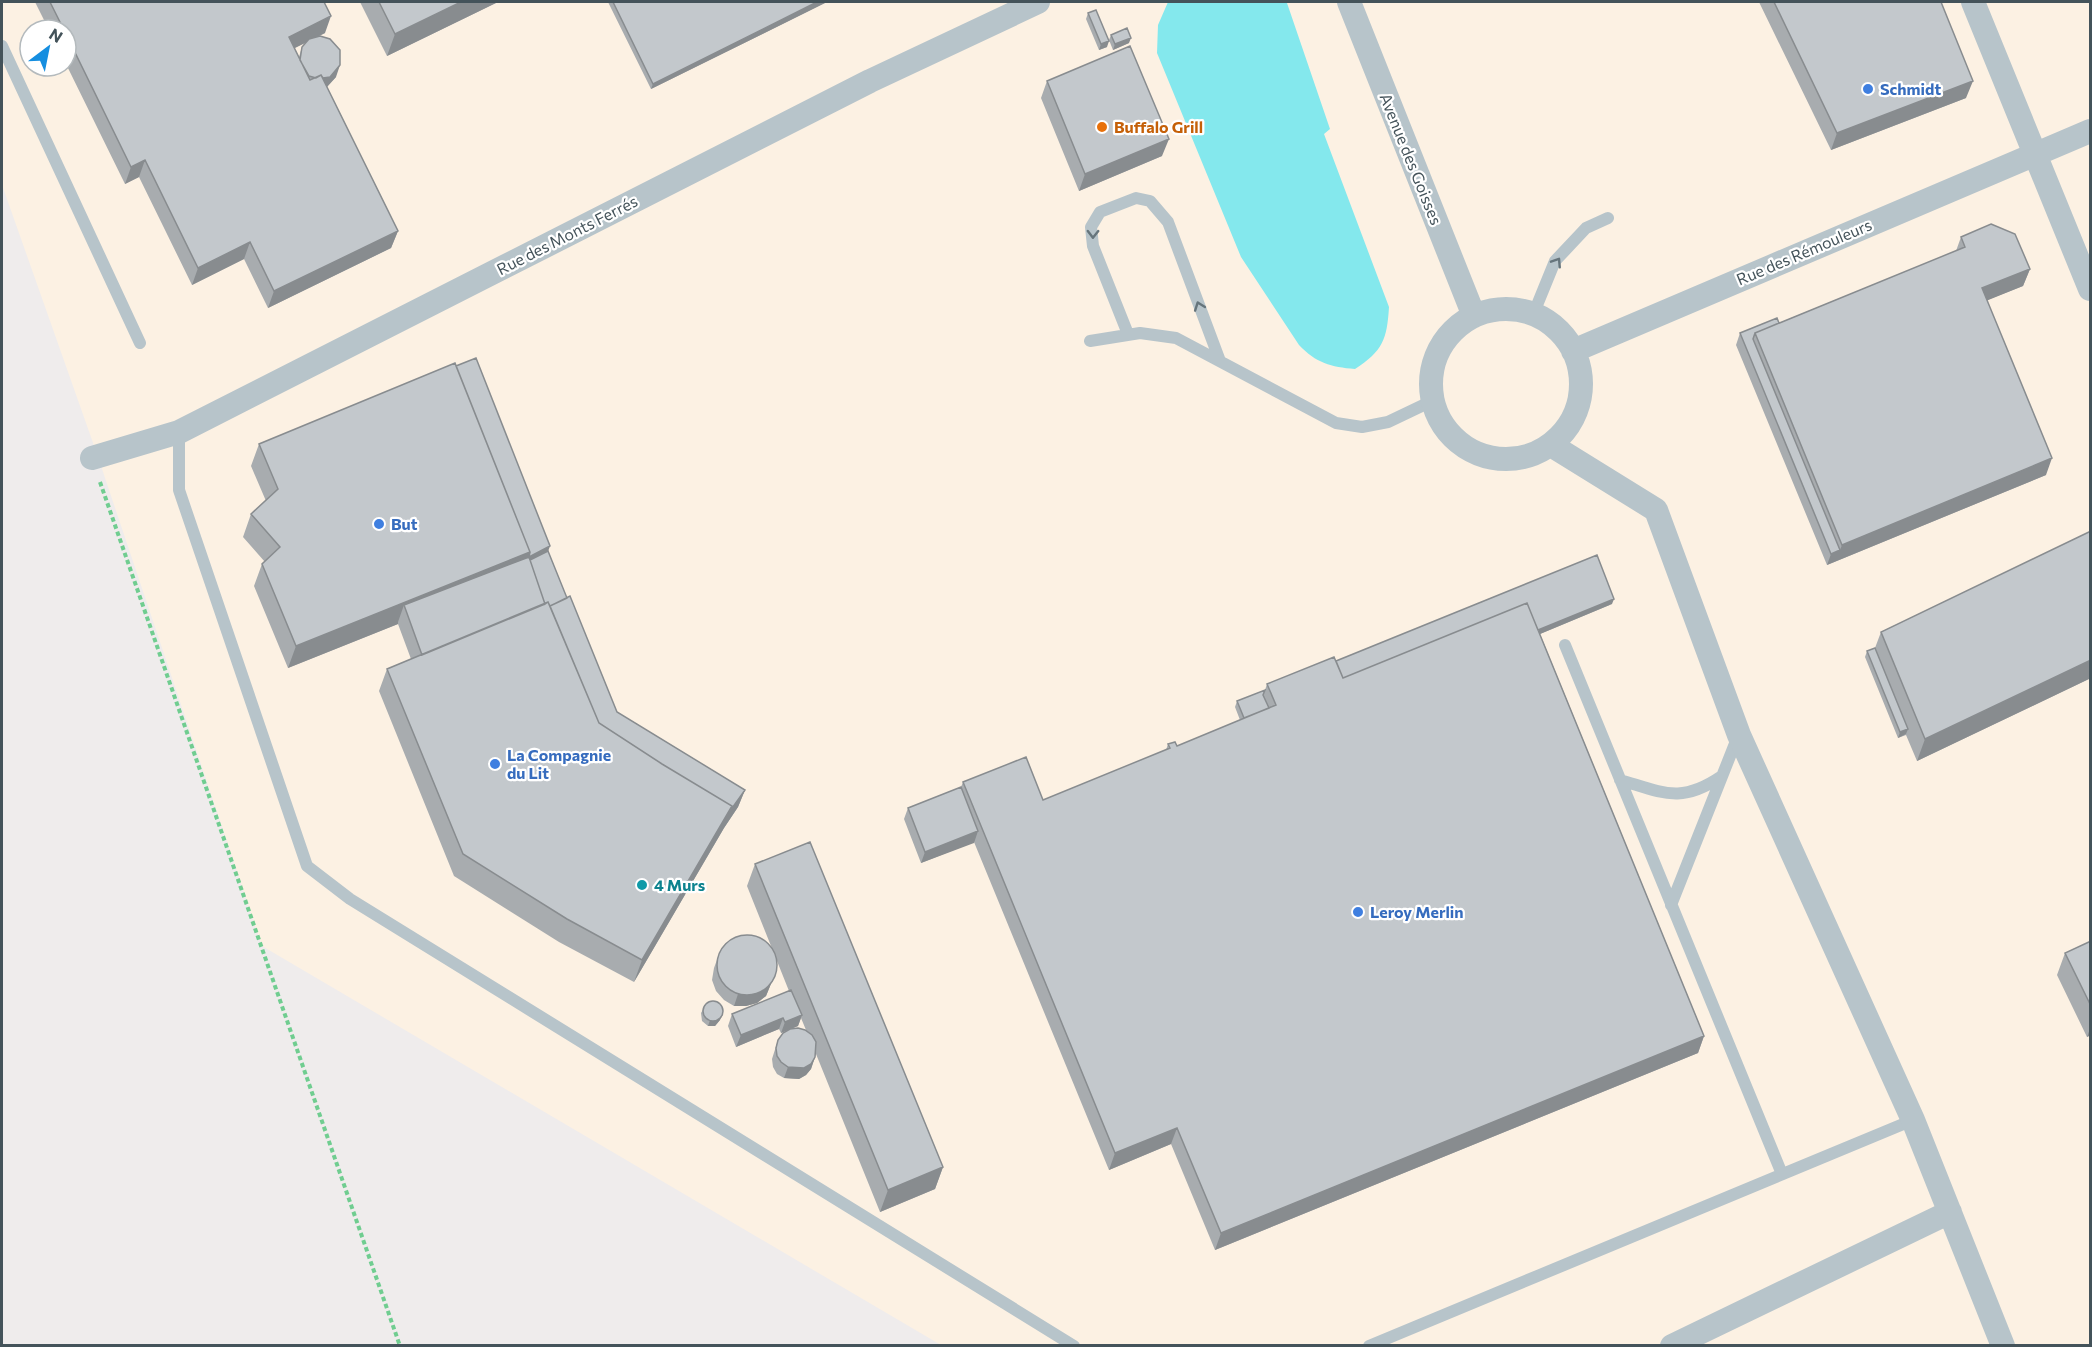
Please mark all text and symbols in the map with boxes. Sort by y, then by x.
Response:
north arrow [18,18,78,78]
text: N [46,24,66,46]
place label: Schmidt [1880,79,1941,98]
marker: Schmidt [1861,82,1875,96]
street label: Avenue des Goisses [1376,90,1447,227]
place label: Buffalo Grill [1114,117,1203,136]
marker: Buffalo Grill [1095,120,1109,134]
street label: Rue des Monts Ferrés [493,191,640,278]
street label: Rue des Rémouleurs [1733,214,1874,289]
one-way arrow [1086,230,1099,239]
one-way arrow [1549,258,1560,269]
one-way arrow [1194,301,1207,312]
place label: But [391,514,418,533]
marker: But [372,517,386,531]
place label: La Compagnie du Lit [507,745,611,782]
marker: La Compagnie du Lit [488,757,502,771]
place label: 4 Murs [654,875,705,894]
marker: 4 Murs [635,878,649,892]
place label: Leroy Merlin [1370,902,1464,921]
marker: Leroy Merlin [1351,905,1365,919]

